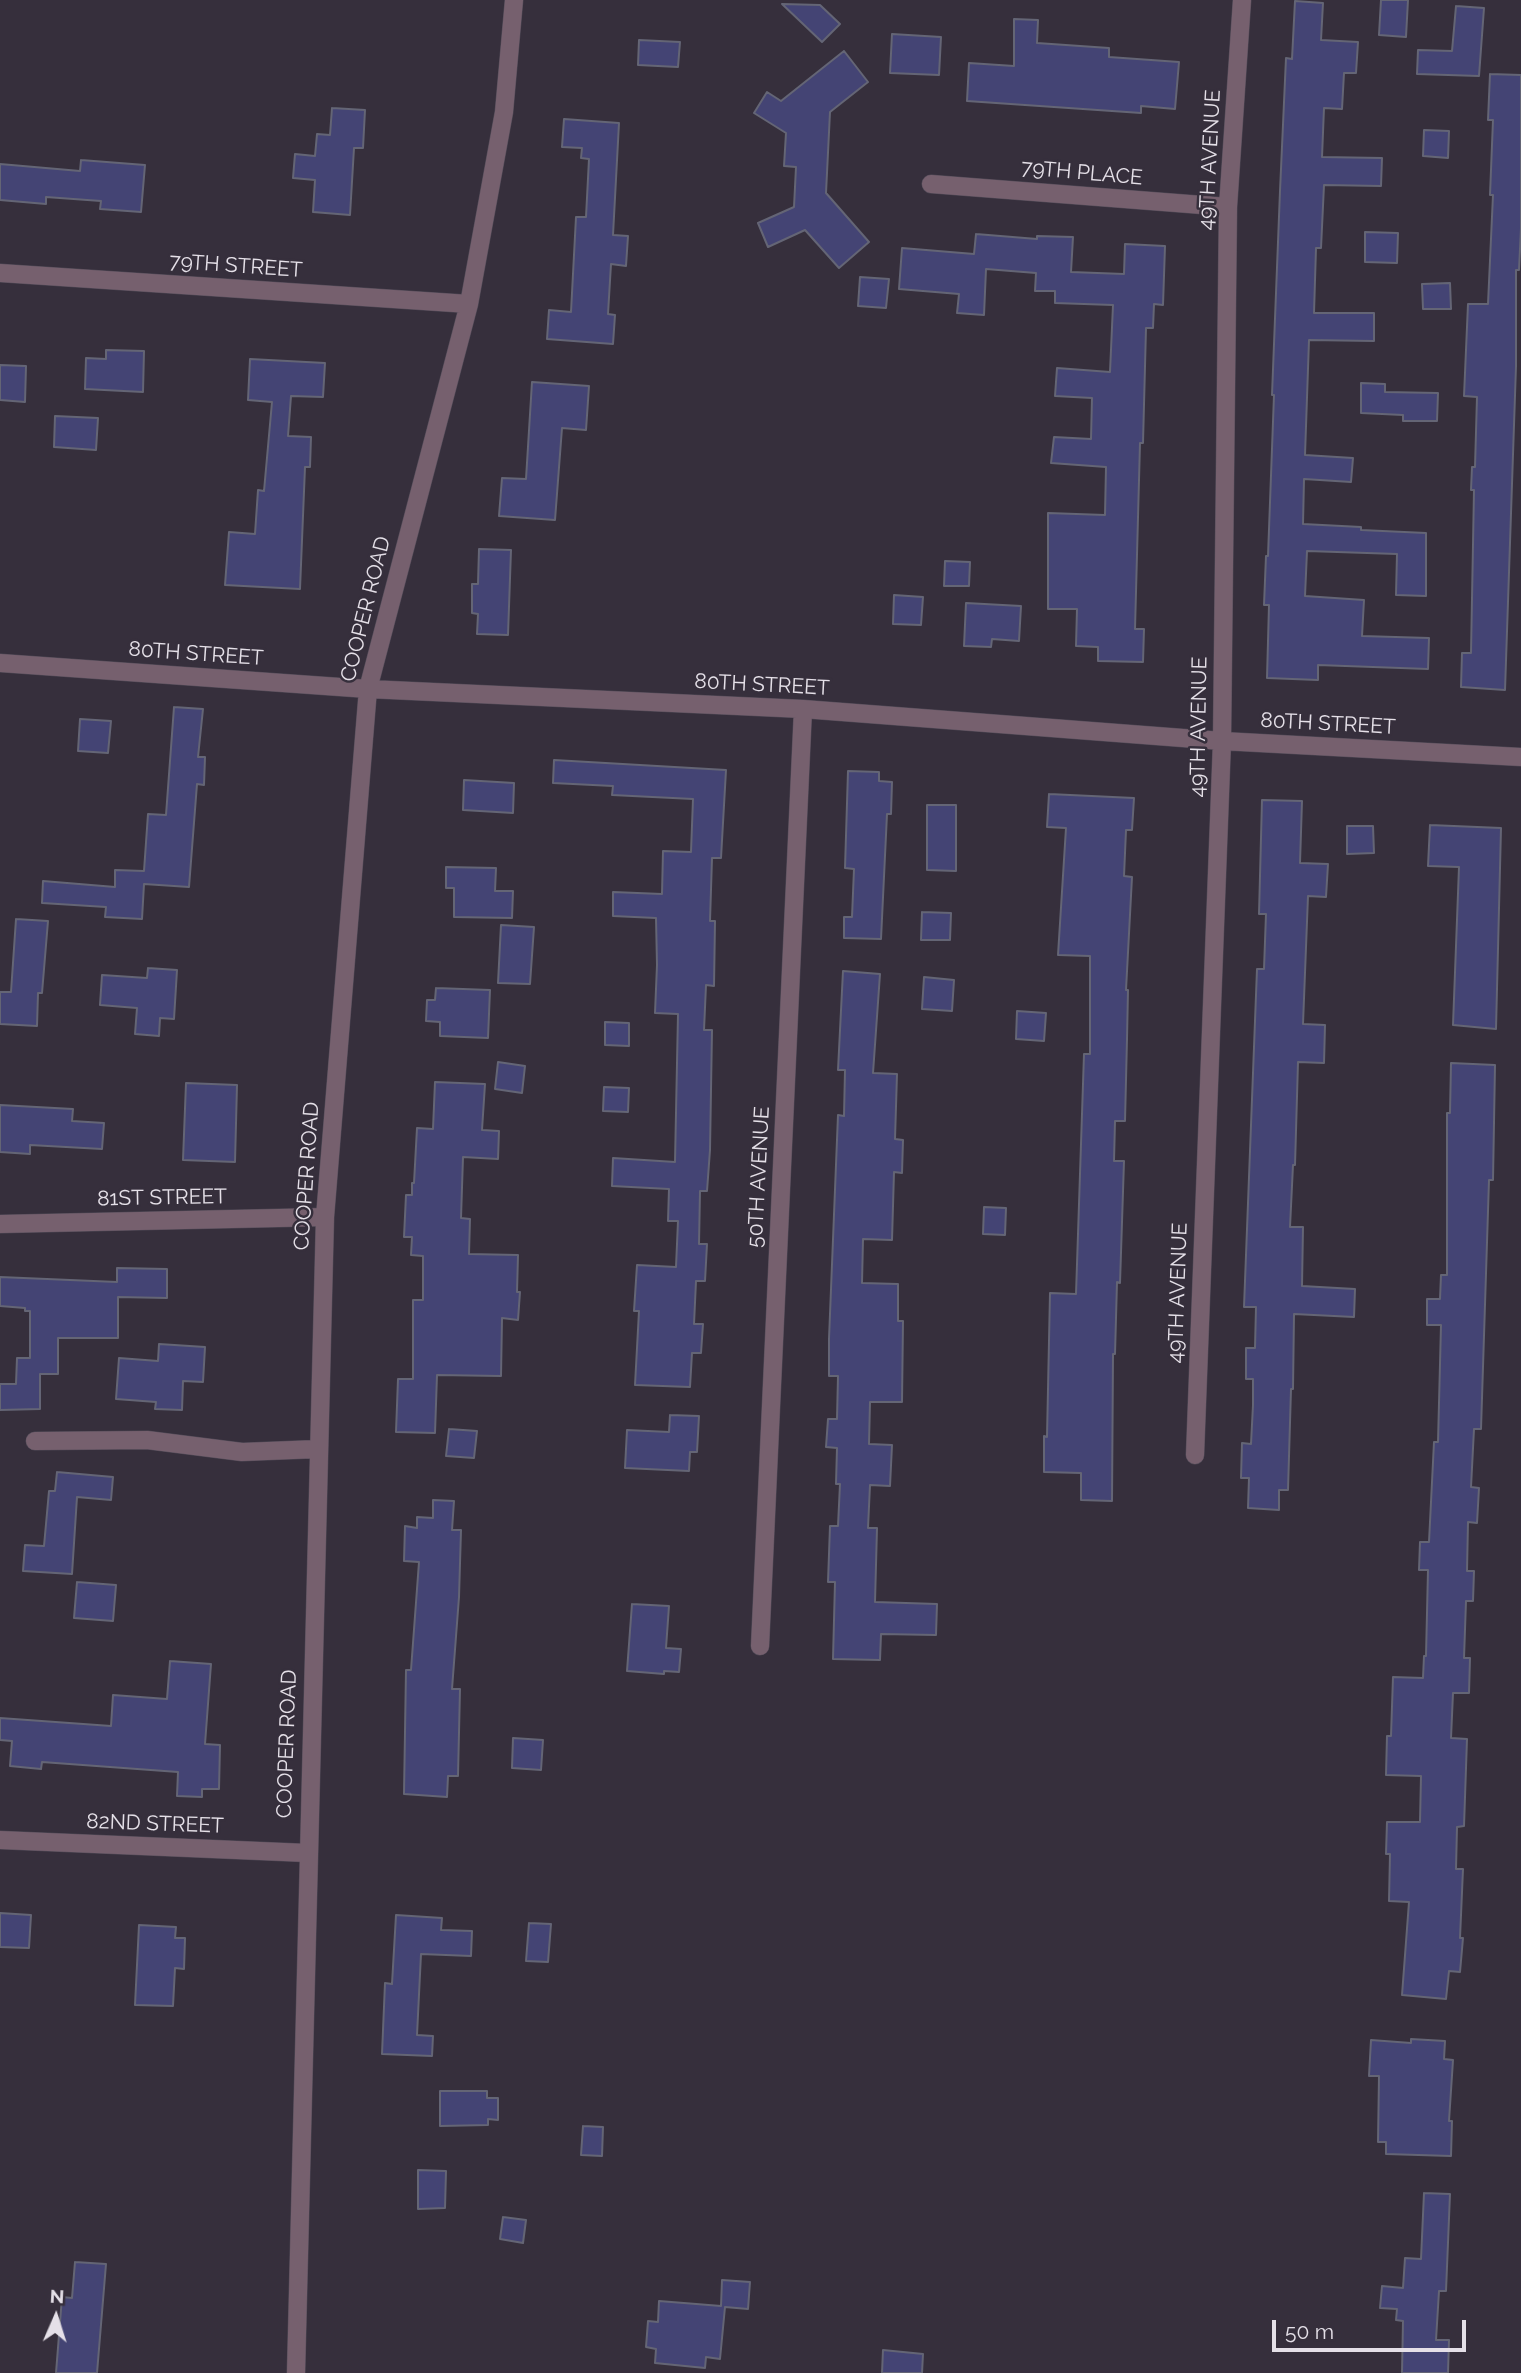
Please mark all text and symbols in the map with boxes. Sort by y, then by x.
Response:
street label: 49TH AVENUE [1194,89,1226,231]
street label: 79TH PLACE [1020,155,1144,191]
street label: 79TH STREET [169,249,303,283]
street label: COOPER ROAD [336,534,396,684]
street label: 80TH STREET [128,637,264,671]
street label: 49TH AVENUE [1185,656,1213,798]
street label: 80TH STREET [694,669,830,701]
street label: 80TH STREET [1260,708,1396,740]
street label: COOPER ROAD [289,1101,325,1251]
street label: 50TH AVENUE [743,1106,775,1248]
street label: 81ST STREET [97,1184,227,1212]
street label: 49TH AVENUE [1163,1222,1193,1364]
street label: COOPER ROAD [272,1669,302,1819]
street label: 82ND STREET [86,1809,224,1839]
north arrow [21,2282,91,2352]
text: N [49,2285,65,2307]
scale bar [1276,2306,1470,2350]
text: 50 m [1285,2319,1334,2344]

